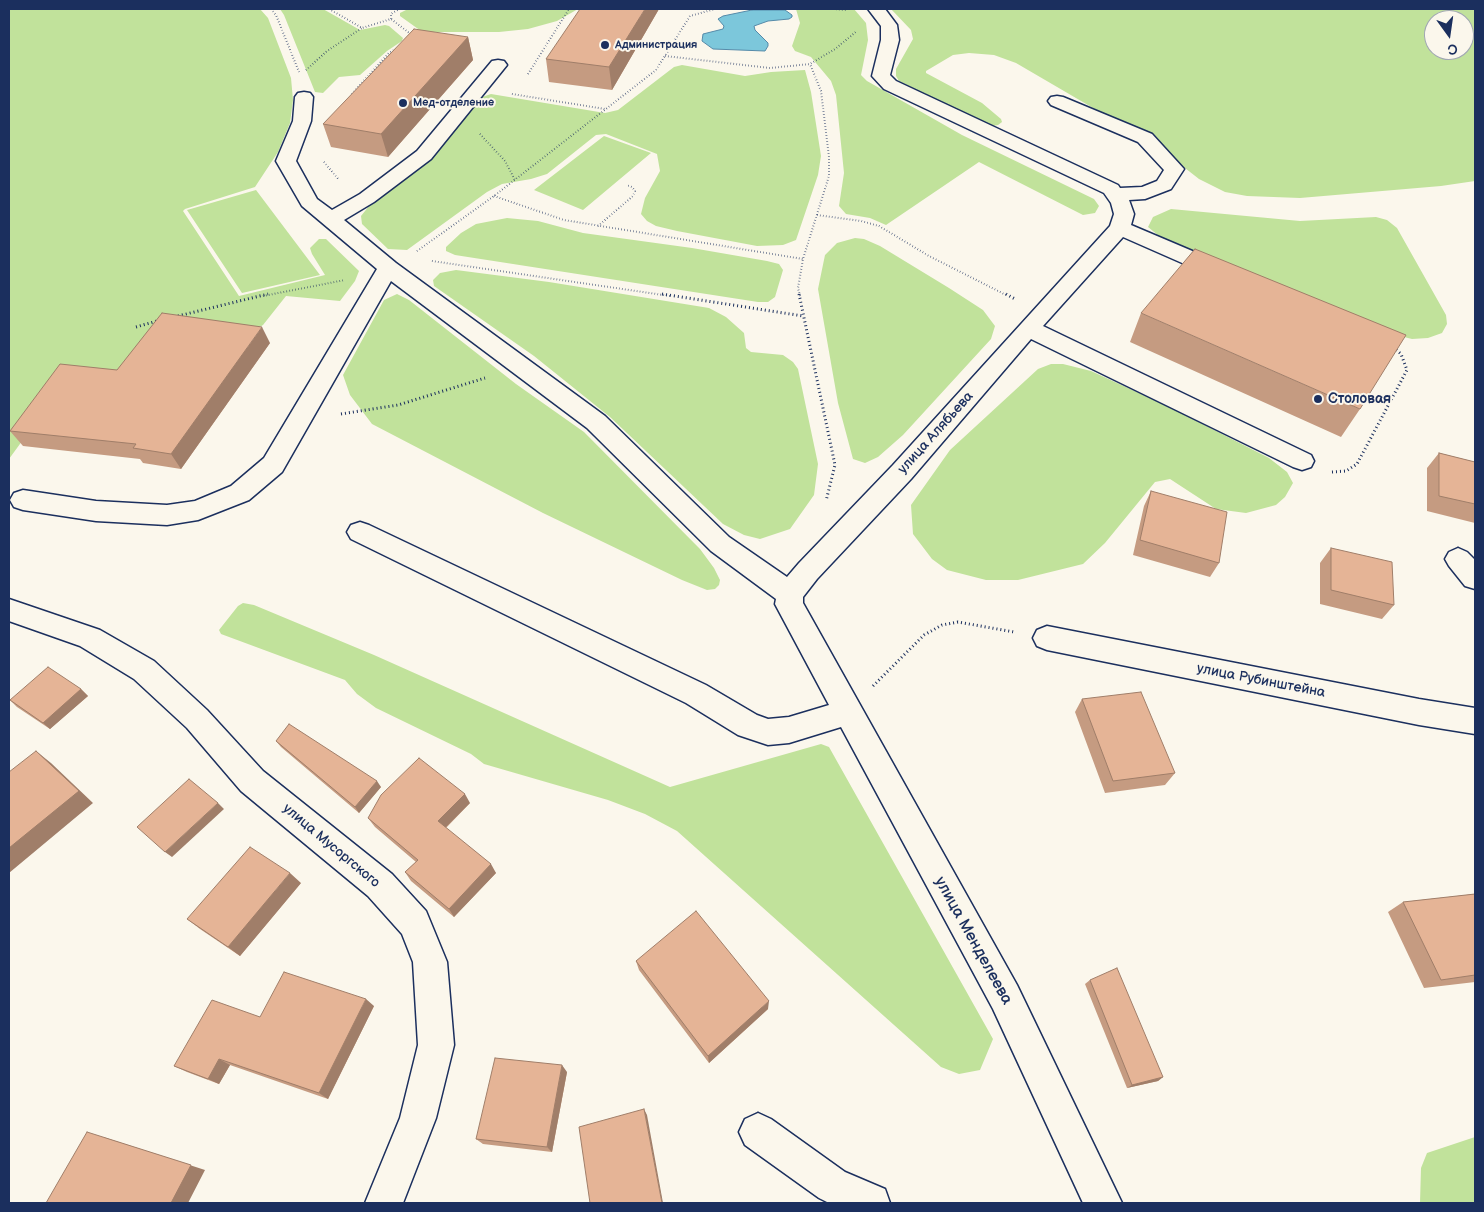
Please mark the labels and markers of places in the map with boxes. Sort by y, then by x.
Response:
place label: Администрация [615,38,697,52]
marker: Администрация [599,39,611,51]
place label: Мед-отделение [413,96,494,110]
marker: Мед-отделение [397,97,409,109]
place label: Столовая [1328,391,1391,407]
marker: Столовая [1312,393,1324,405]

